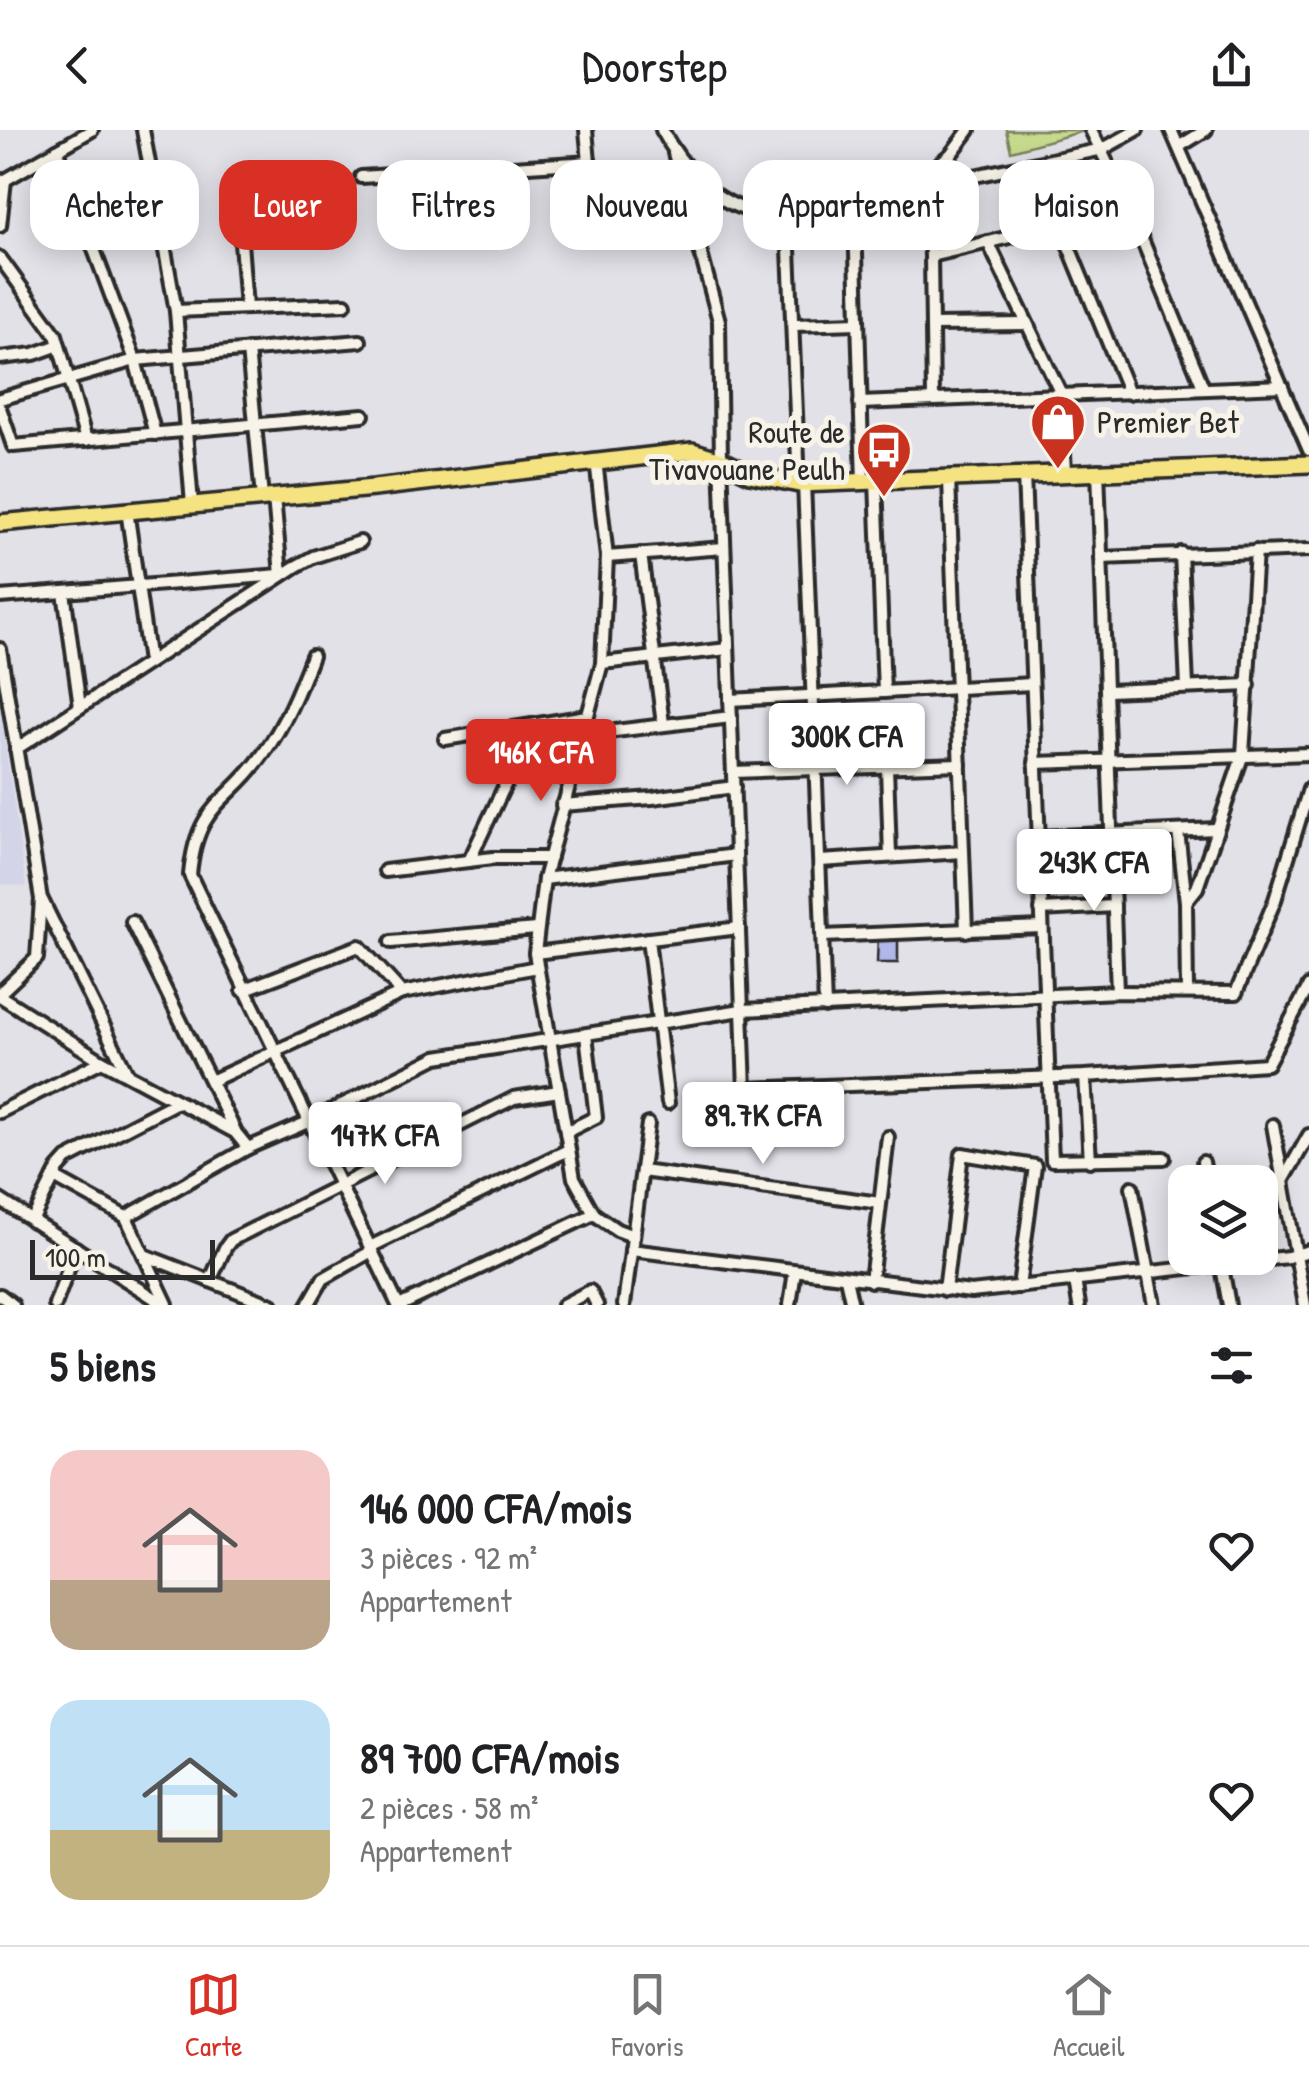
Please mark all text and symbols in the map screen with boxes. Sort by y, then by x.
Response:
text: Doorstep [582,35,727,96]
icon: back [50,38,105,93]
icon: share [1204,38,1259,93]
chip: Acheter [30,160,199,250]
chip: Louer [219,160,357,250]
chip: Filtres [377,160,530,250]
chip: Nouveau [550,160,723,250]
chip: Appartement [743,160,979,250]
chip: Maison [999,160,1154,250]
shop icon: Premier Bet [1028,392,1088,471]
place label: Premier Bet [1097,400,1240,443]
place label: Route de Tivavouane Peulh [649,410,845,490]
bus stop icon: Route de Tivavouane Peulh [854,420,914,499]
pin: 300K CFA [744,703,950,788]
text: 300K CFA [791,714,903,757]
pin: 146K CFA [438,719,644,804]
text: 146K CFA [488,730,594,773]
pin: 243K CFA [991,829,1197,914]
text: 243K CFA [1039,840,1149,883]
pin: 89.7K CFA [649,1082,877,1167]
text: 89.7K CFA [704,1093,822,1136]
pin: 147K CFA [282,1102,488,1187]
text: 147K CFA [331,1113,439,1156]
map controls [1168,1165,1278,1275]
button: layers [1168,1165,1278,1275]
scale bar [30,1235,215,1280]
text: 100 m [45,1238,106,1276]
text: 5 biens [50,1337,156,1394]
icon: filters [1204,1338,1259,1393]
text: 146 000 CFA/mois [360,1479,632,1536]
icon: home [130,1490,250,1610]
icon: heart [1204,1523,1259,1578]
text: 3 pièces · 92 m² [360,1536,537,1579]
text: Appartement [360,1579,512,1622]
text: 89 700 CFA/mois [360,1729,619,1786]
icon: home [130,1740,250,1860]
icon: heart [1204,1773,1259,1828]
text: 2 pièces · 58 m² [360,1786,538,1829]
text: Appartement [360,1829,512,1872]
tab: Carte [185,1967,243,2065]
tab: Favoris [612,1967,684,2065]
tab: Accueil [1053,1967,1124,2065]

